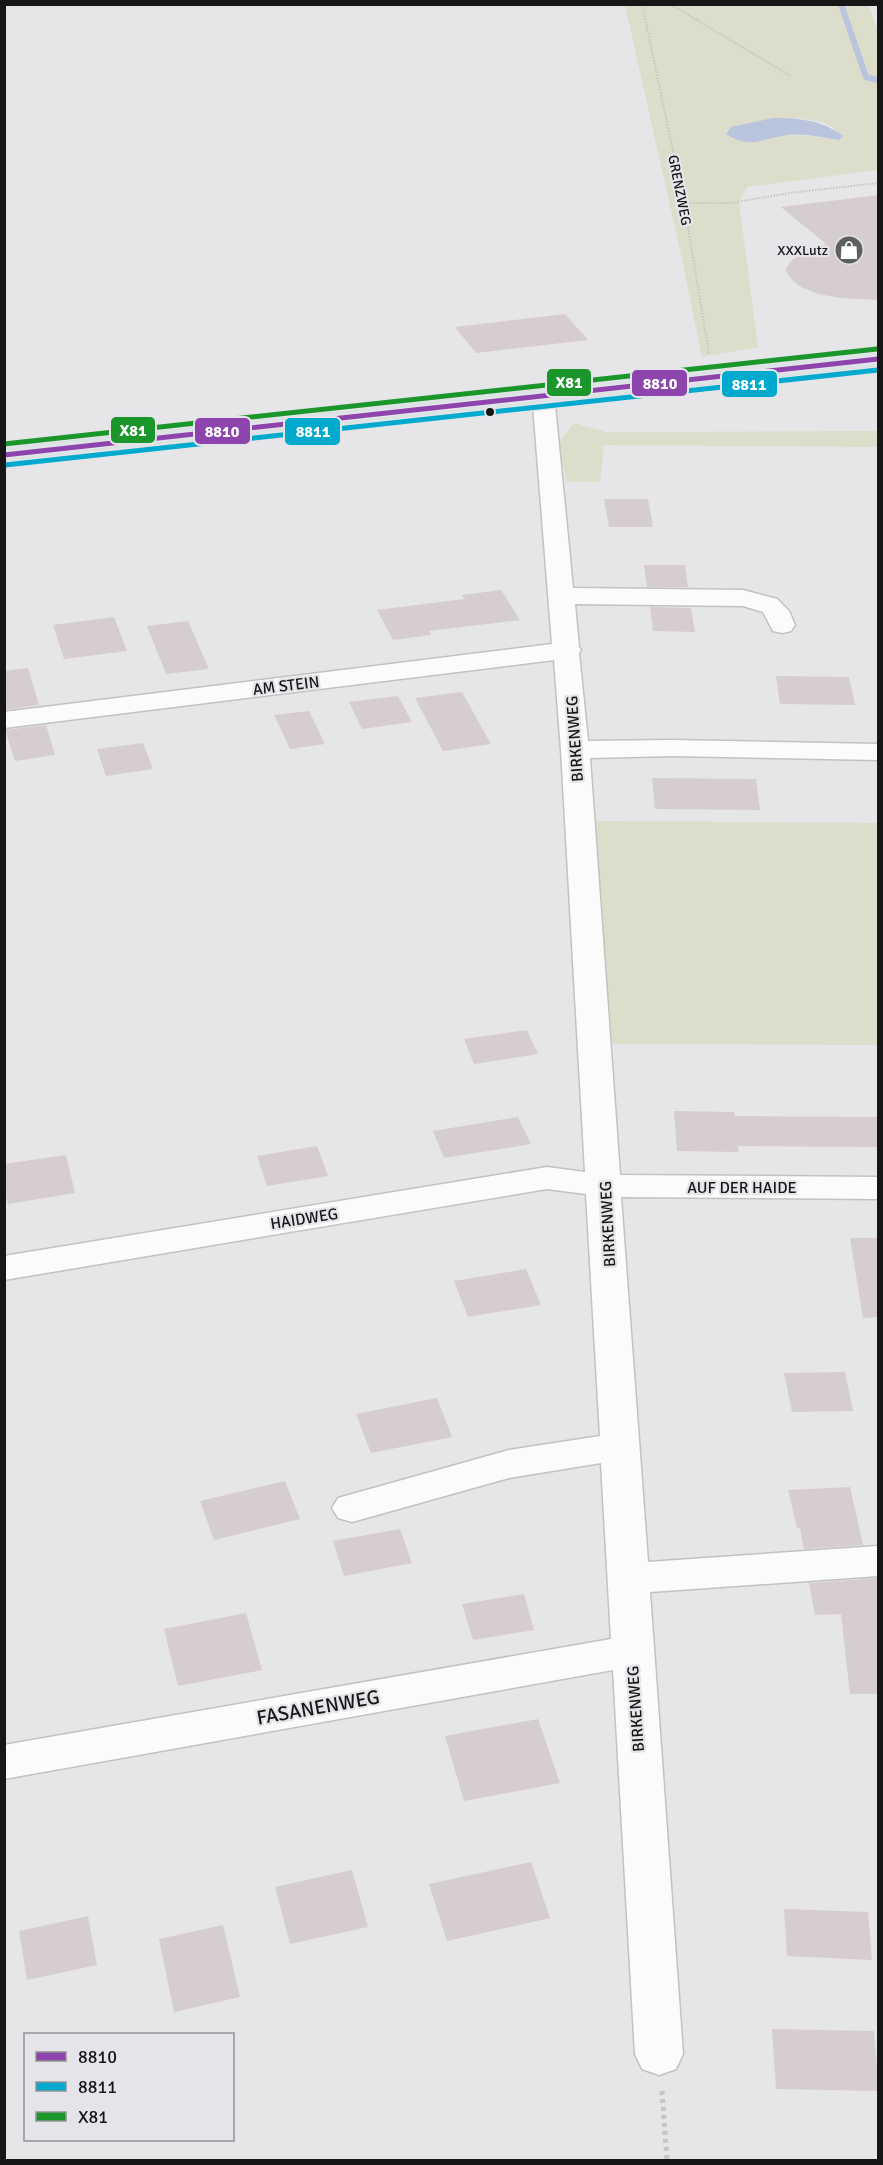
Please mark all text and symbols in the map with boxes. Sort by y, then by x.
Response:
street label: GRENZWEG [664,153,695,227]
shop icon: XXXLutz [833,234,865,266]
place label: XXXLutz [777,242,828,259]
line badge: X81 [546,368,592,397]
line badge: 8810 [631,369,688,397]
line badge: 8811 [721,370,778,398]
text: X81 [555,373,583,393]
text: 8810 [643,374,678,394]
text: 8811 [732,375,767,395]
unlabelled marker [484,406,496,418]
line badge: X81 [110,416,156,444]
line badge: 8810 [194,417,251,445]
line badge: 8811 [284,417,341,446]
text: X81 [119,421,147,441]
text: 8810 [205,422,240,442]
text: 8811 [296,422,331,442]
street label: AM STEIN [252,672,321,700]
street label: BIRKENWEG [562,695,588,783]
street label: AUF DER HAIDE [687,1178,797,1198]
street label: BIRKENWEG [596,1180,620,1268]
street label: HAIDWEG [269,1204,340,1234]
street label: BIRKENWEG [623,1665,649,1753]
street label: FASANENWEG [255,1684,381,1731]
legend [24,2033,234,2141]
text: 8810 [78,2046,117,2068]
text: 8811 [78,2076,117,2098]
text: X81 [78,2106,108,2128]

